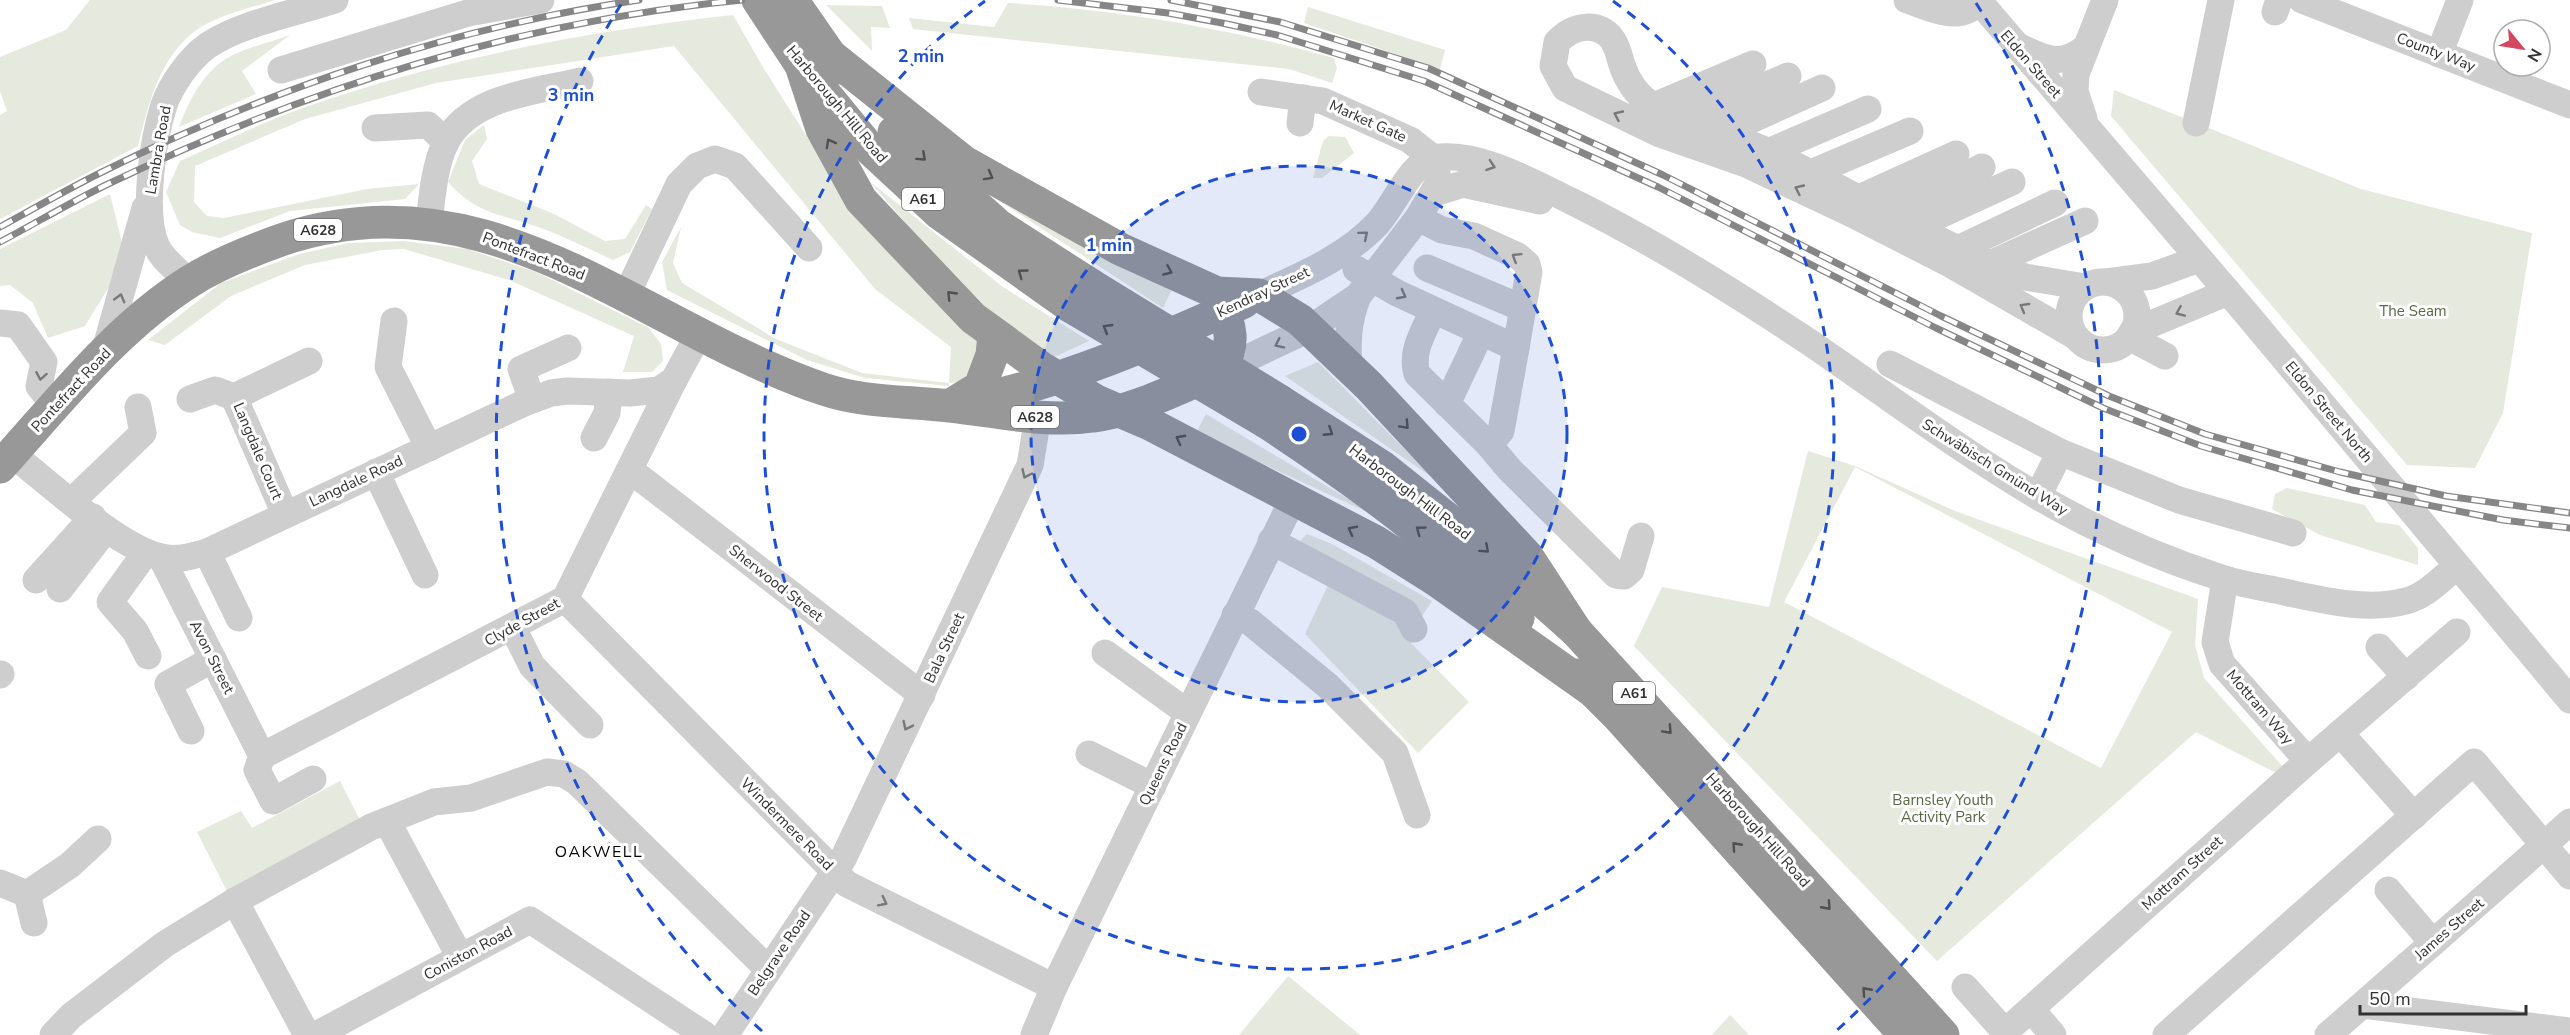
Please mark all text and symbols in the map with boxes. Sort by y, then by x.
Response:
north arrow [2492,18,2552,78]
street label: Eldon Street [1996,26,2066,103]
street label: County Way [2394,28,2479,76]
street label: Harborough Hill Road [782,41,892,167]
text: 2 min [898,44,944,68]
text: N [2522,44,2547,66]
text: 3 min [548,83,594,107]
street label: Market Gate [1326,95,1410,147]
street label: Lambra Road [140,104,176,196]
one-way arrow [1614,110,1625,122]
one-way arrow [826,139,837,149]
one-way arrow [915,150,926,161]
one-way arrow [1485,159,1495,172]
one-way arrow [983,169,994,180]
one-way arrow [1794,184,1805,196]
road number: A61 [902,188,944,210]
road number: A628 [294,219,342,241]
street label: Pontefract Road [480,227,588,285]
one-way arrow [1357,231,1368,242]
text: 1 min [1086,233,1132,257]
one-way arrow [1511,253,1522,264]
street label: Kendray Street [1213,261,1313,322]
one-way arrow [1162,263,1173,275]
one-way arrow [1018,269,1029,280]
one-way arrow [1396,288,1406,299]
one-way arrow [947,291,958,302]
one-way arrow [113,293,126,303]
park label: The Seam [2379,301,2447,321]
one-way arrow [2020,302,2031,314]
one-way arrow [2176,305,2187,317]
one-way arrow [1103,323,1113,335]
one-way arrow [1274,336,1285,348]
street label: Pontefract Road [27,344,115,436]
street label: Eldon Street North [2281,357,2377,467]
one-way arrow [36,372,48,381]
street label: Langdale Court [229,399,288,503]
road number: A628 [1011,406,1059,428]
street label: Schwäbisch Gmünd Way [1918,414,2072,520]
one-way arrow [1398,418,1409,428]
centre of rings [1289,424,1309,444]
one-way arrow [1323,425,1333,437]
one-way arrow [1175,435,1186,446]
street label: Harborough Hill Road [1345,440,1475,544]
street label: Langdale Road [306,451,406,511]
one-way arrow [1021,467,1033,478]
one-way arrow [1348,525,1359,537]
one-way arrow [1416,527,1427,538]
street label: Sherwood Street [725,540,828,627]
one-way arrow [1478,542,1489,553]
street label: Clyde Street [481,593,564,651]
street label: Bala Street [919,609,969,686]
street label: Avon Street [185,617,239,698]
street label: Mottram Way [2222,666,2298,749]
road number: A61 [1613,682,1655,704]
street label: Queens Road [1134,719,1192,809]
one-way arrow [902,720,914,731]
one-way arrow [1661,724,1672,734]
street label: Harborough Hill Road [1701,768,1815,892]
street label: Windermere Road [736,773,838,875]
park label: Barnsley Youth Activity Park [1892,790,1994,827]
street label: Mottram Street [2137,831,2227,915]
district label: OAKWELL [555,841,643,863]
one-way arrow [1732,843,1743,853]
street label: James Street [2409,893,2488,965]
one-way arrow [876,894,887,906]
one-way arrow [1820,899,1831,910]
street label: Belgrave Road [743,906,815,1000]
street label: Coniston Road [420,921,516,985]
scale bar [2360,978,2526,1016]
text: 50 m [2369,987,2411,1011]
one-way arrow [1862,988,1873,998]

